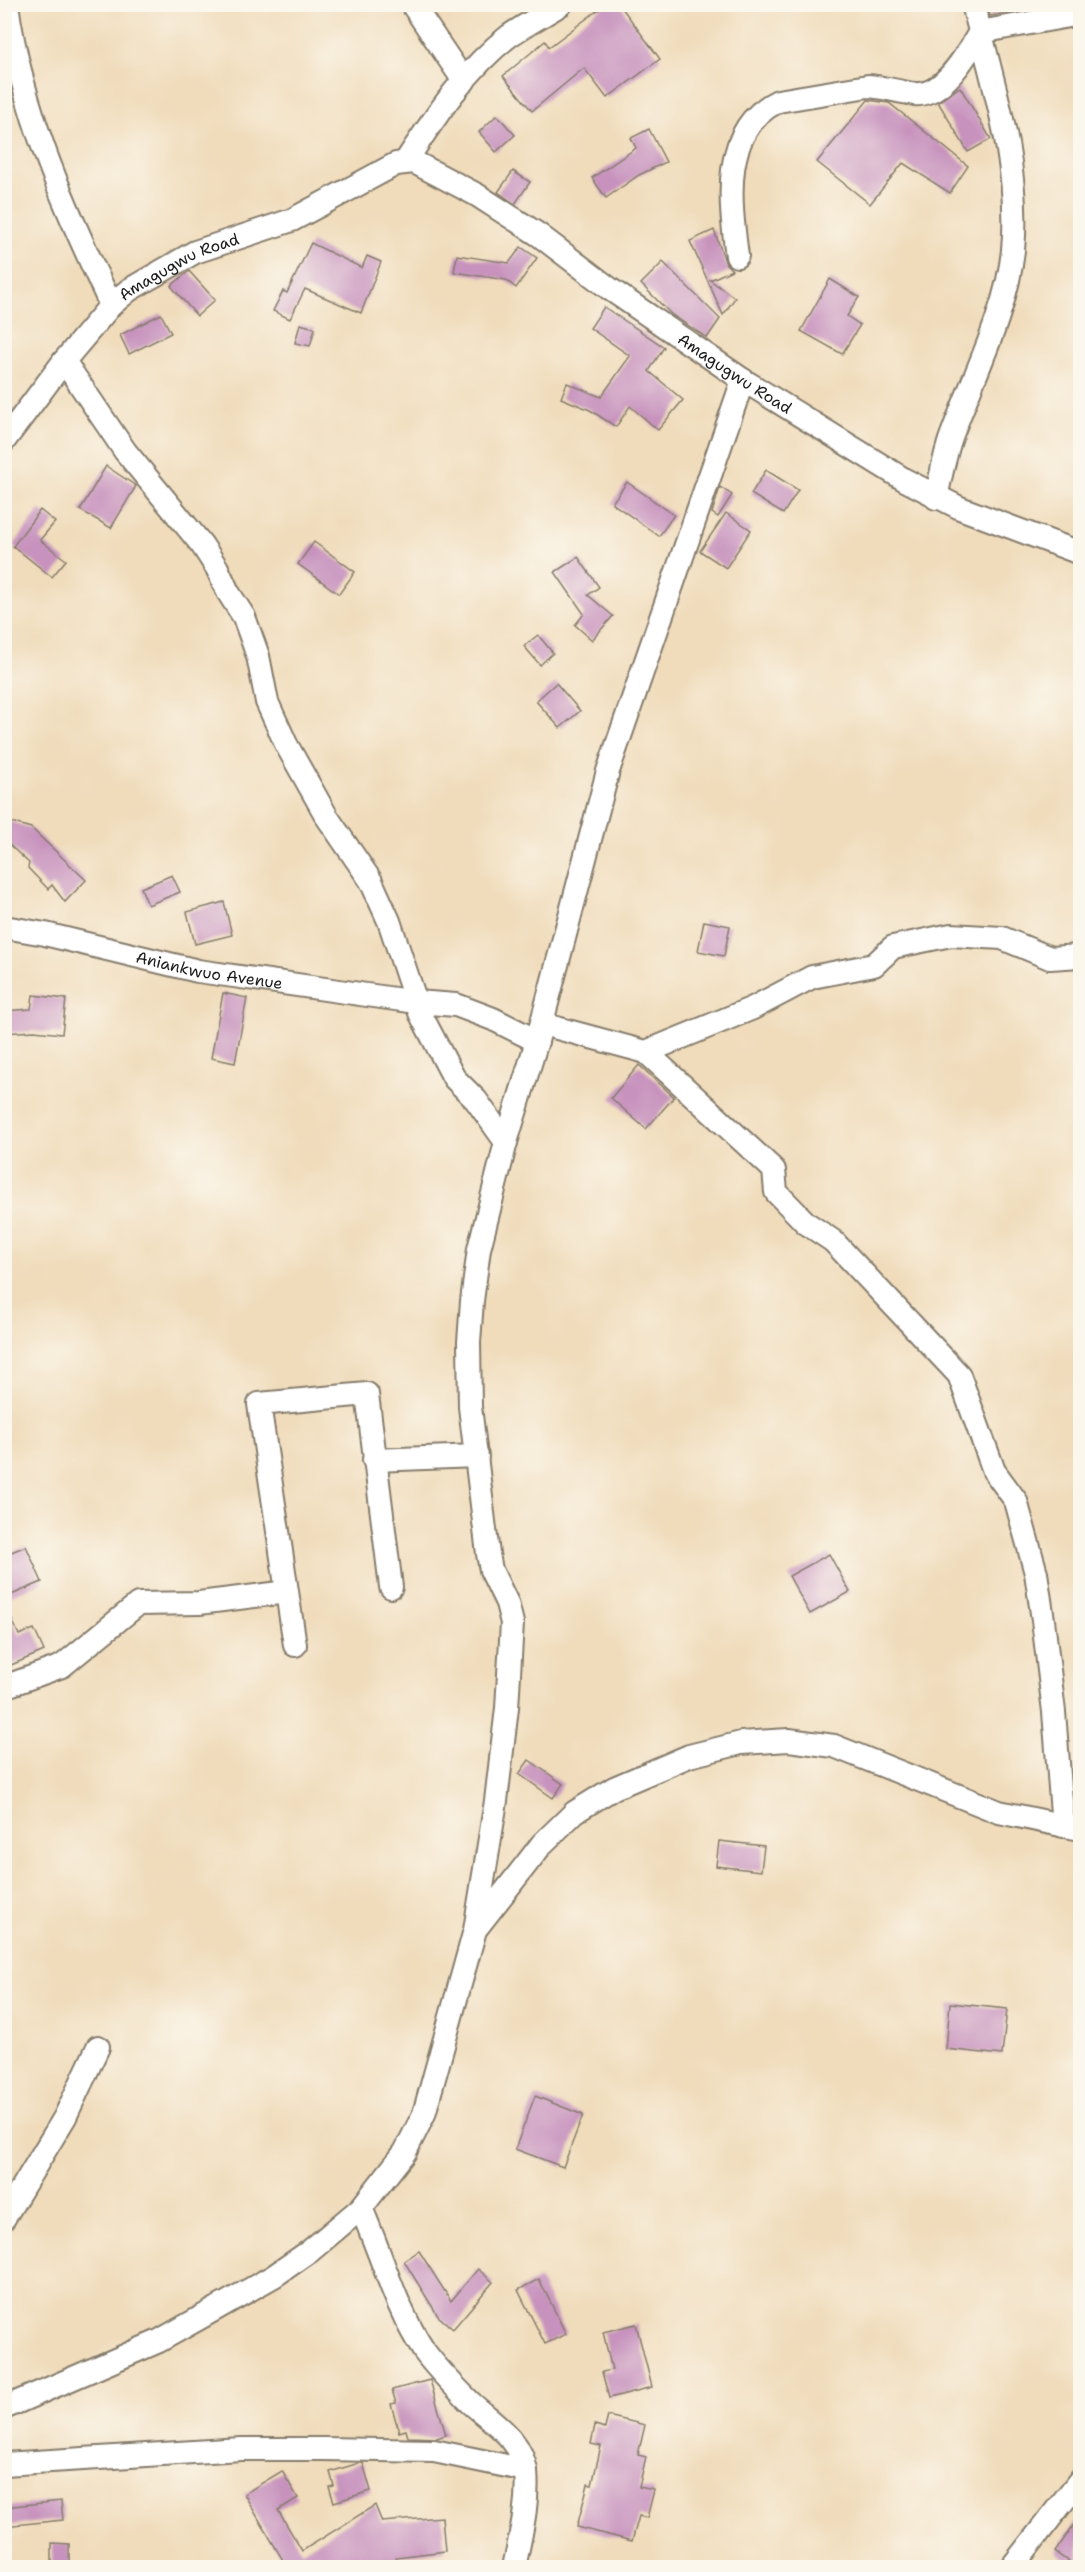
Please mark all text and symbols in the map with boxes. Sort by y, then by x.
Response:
street label: Amagugwu Road [114,228,242,305]
street label: Amagugwu Road [674,329,796,419]
street label: Aniankwuo Avenue [134,946,284,994]

